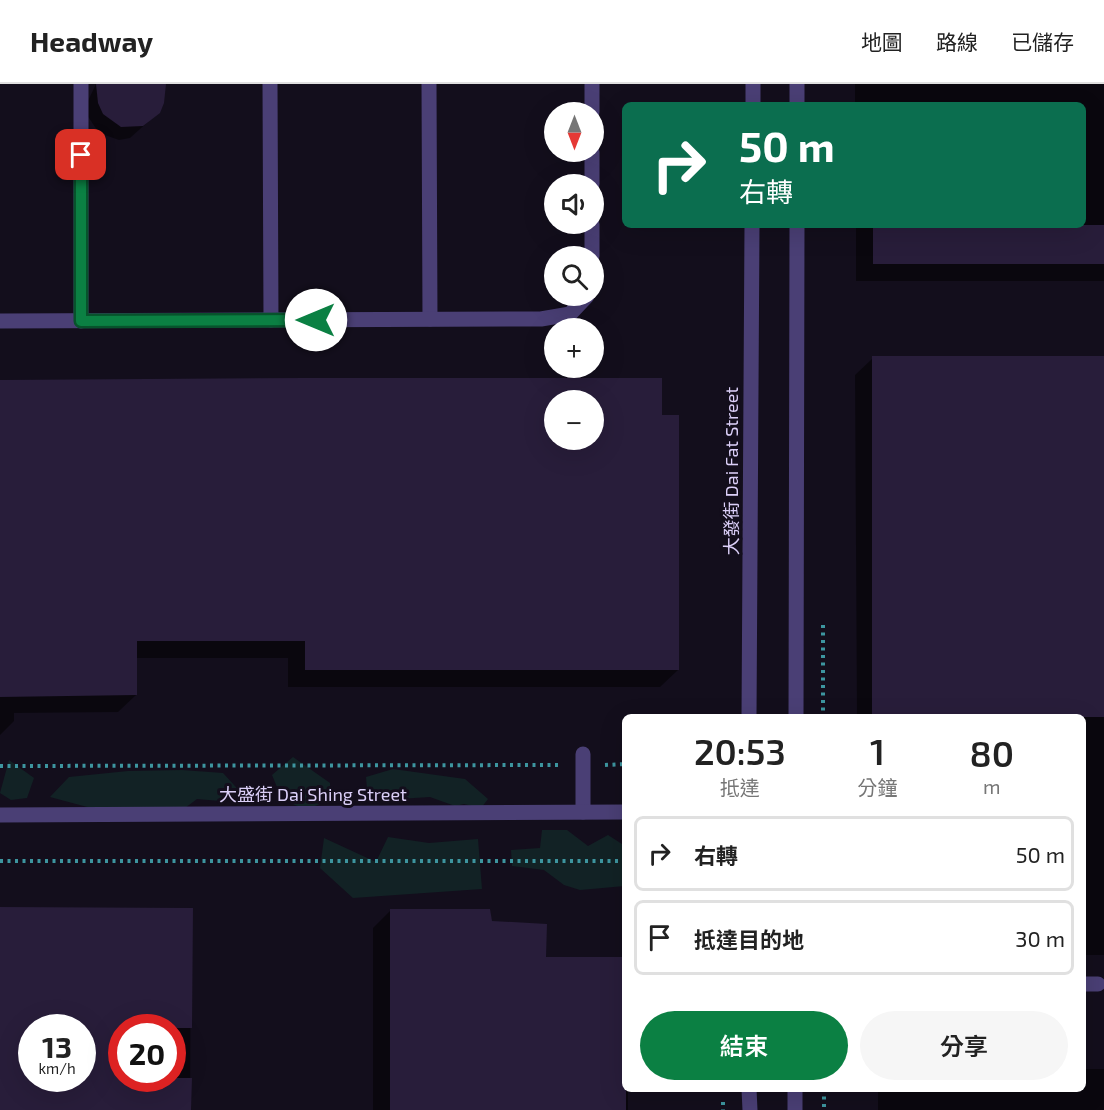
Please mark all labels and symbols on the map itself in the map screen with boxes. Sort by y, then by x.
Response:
north arrow [544,102,604,162]
pin [55,129,106,180]
position arrow [284,288,348,352]
street label: 大發街 Dai Fat Street [720,387,742,555]
street label: 大盛街 Dai Shing Street [219,783,407,805]
speed limit sign: 20 [108,1014,186,1092]

